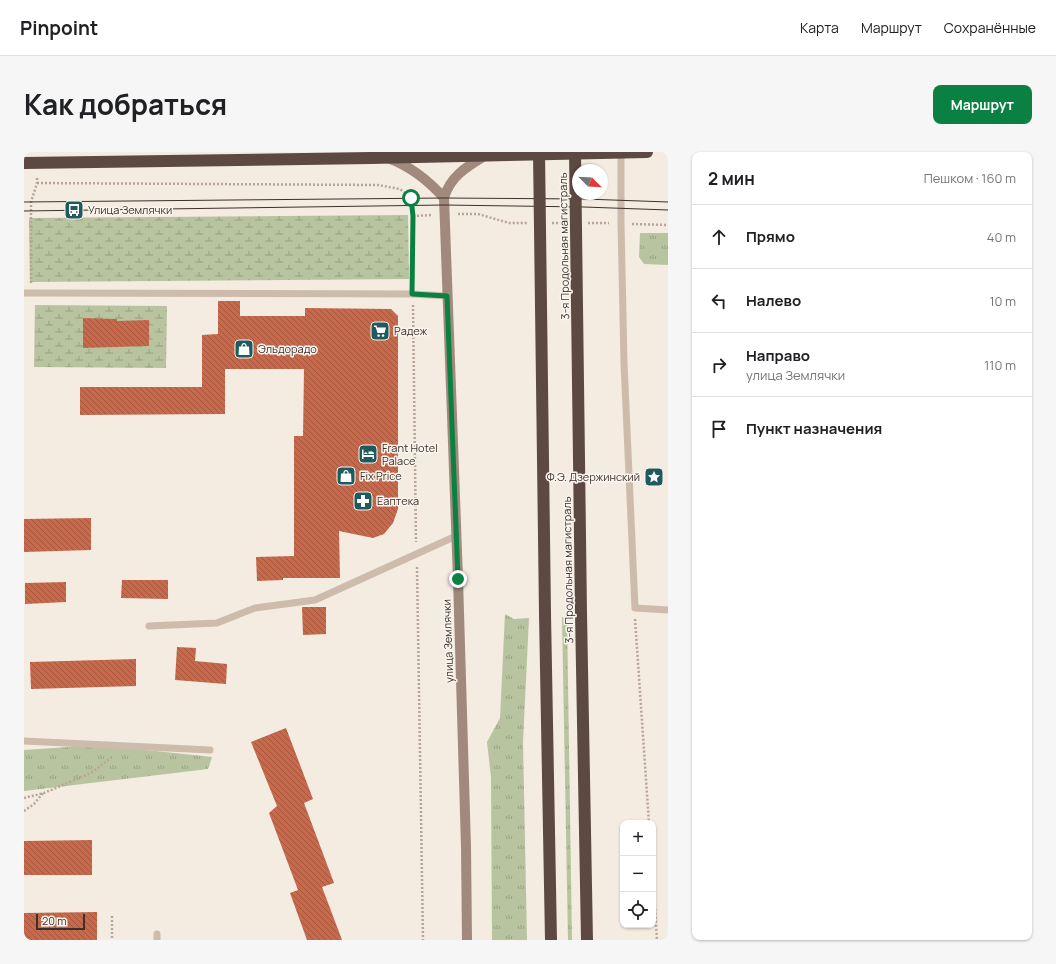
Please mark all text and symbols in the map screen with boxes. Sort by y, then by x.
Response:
text: Pinpoint [20,15,98,41]
text: Карта [800,18,839,37]
text: Маршрут [861,18,922,37]
text: Сохранённые [944,18,1036,37]
text: Как добраться [24,85,227,123]
button: Маршрут [933,85,1032,124]
north arrow [572,164,608,200]
text: 2 мин [708,167,755,190]
text: Пешком · 160 m [924,169,1016,187]
street label: 3-я Продольная магистраль [555,172,572,320]
route start [402,189,420,207]
bus stop icon: Улица Землячки [63,199,85,221]
place label: Улица Землячки [88,202,172,217]
icon: ahead [708,226,730,248]
text: Прямо [746,226,795,247]
text: 40 m [987,228,1016,246]
icon: left [708,290,730,312]
text: Налево [746,290,801,311]
text: 10 m [989,292,1016,310]
supermarket icon: Радеж [369,320,391,342]
place label: Радеж [394,323,428,338]
shop icon: Эльдорадо [233,338,255,360]
place label: Эльдорадо [258,341,317,356]
text: Направо [746,345,810,366]
icon: right [708,354,730,376]
text: 110 m [984,356,1016,374]
text: улица Землячки [746,366,845,384]
icon: arrive [708,418,730,440]
text: Пункт назначения [746,418,882,439]
place label: Frant Hotel Palace [382,440,438,468]
hotel icon: Frant Hotel Palace [357,443,379,465]
shop icon: Fix Price [335,465,357,487]
place icon: Ф.Э. Дзержинский [643,466,665,488]
place label: Fix Price [360,468,402,483]
place label: Ф.Э. Дзержинский [547,469,640,484]
pharmacy icon: Еаптека [352,490,374,512]
place label: Еаптека [377,493,419,508]
street label: 3-я Продольная магистраль [559,496,576,644]
route end [449,570,467,588]
street label: улица Землячки [439,599,456,683]
map controls [620,820,656,928]
button: + [620,820,656,856]
button: − [620,856,656,892]
button: locate [620,892,656,928]
scale bar [36,912,85,931]
text: 20 m [42,913,67,928]

